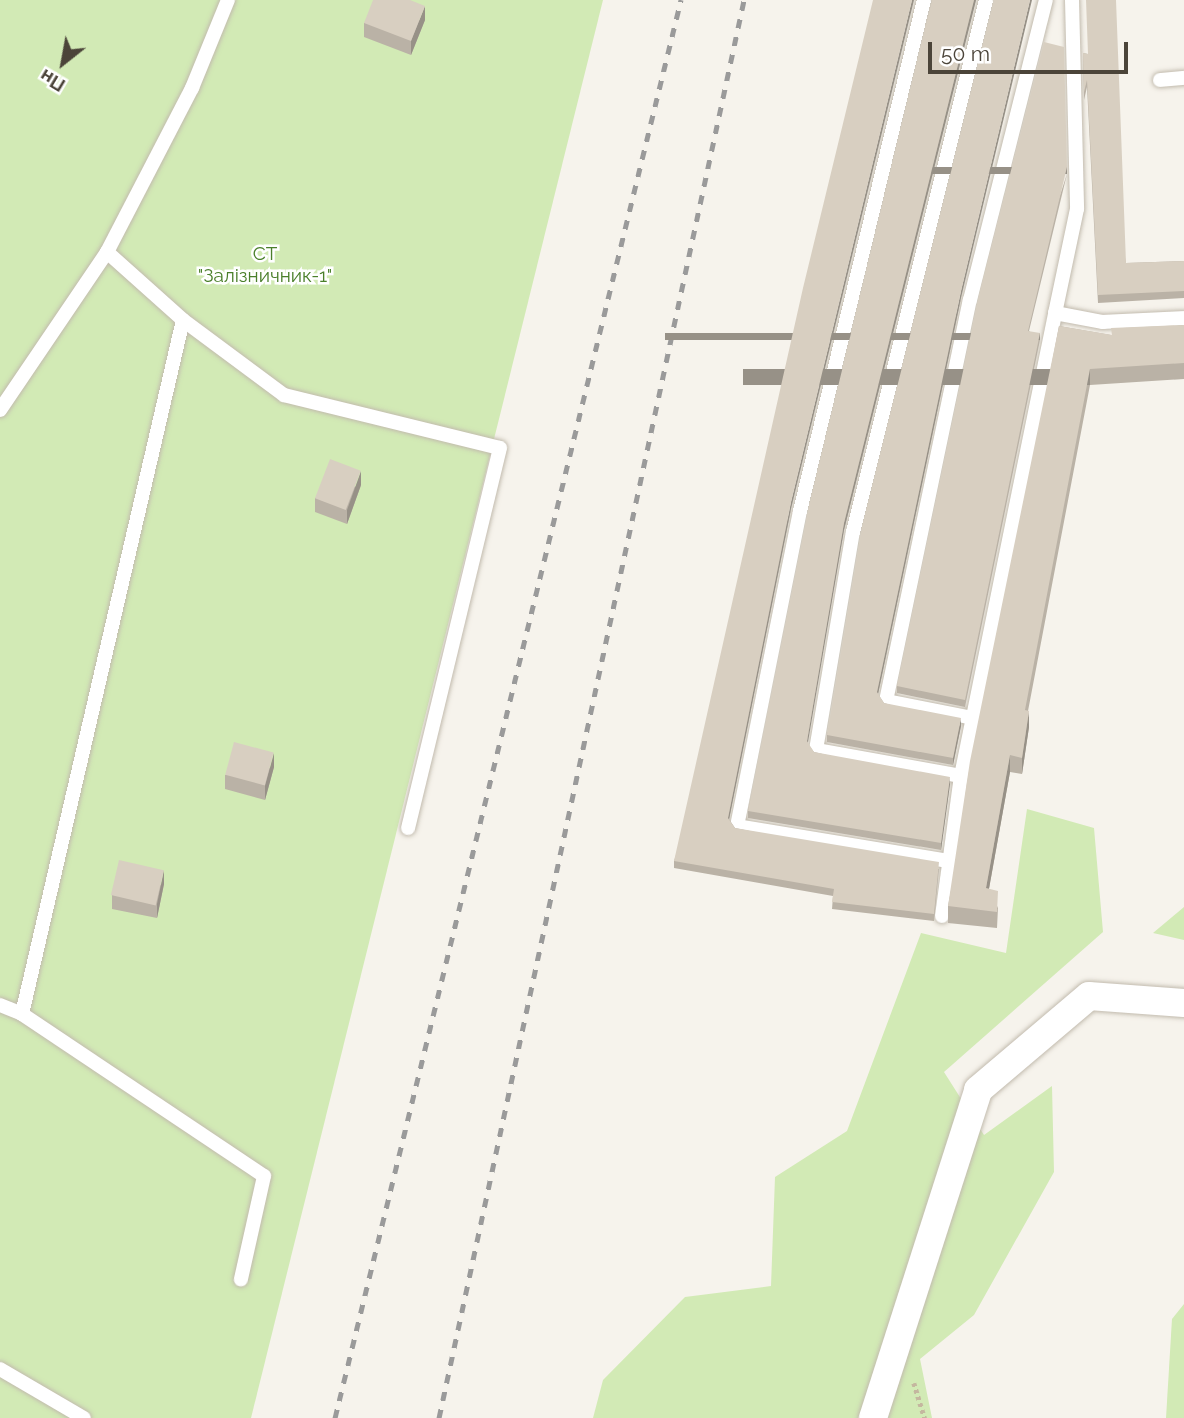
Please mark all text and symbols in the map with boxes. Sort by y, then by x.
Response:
north arrow [28,28,98,98]
scale bar [932,28,1132,72]
text: 50 m [941,41,990,66]
text: Пн [36,65,69,97]
park label: СТ "Залізничник-1" [198,243,332,287]

